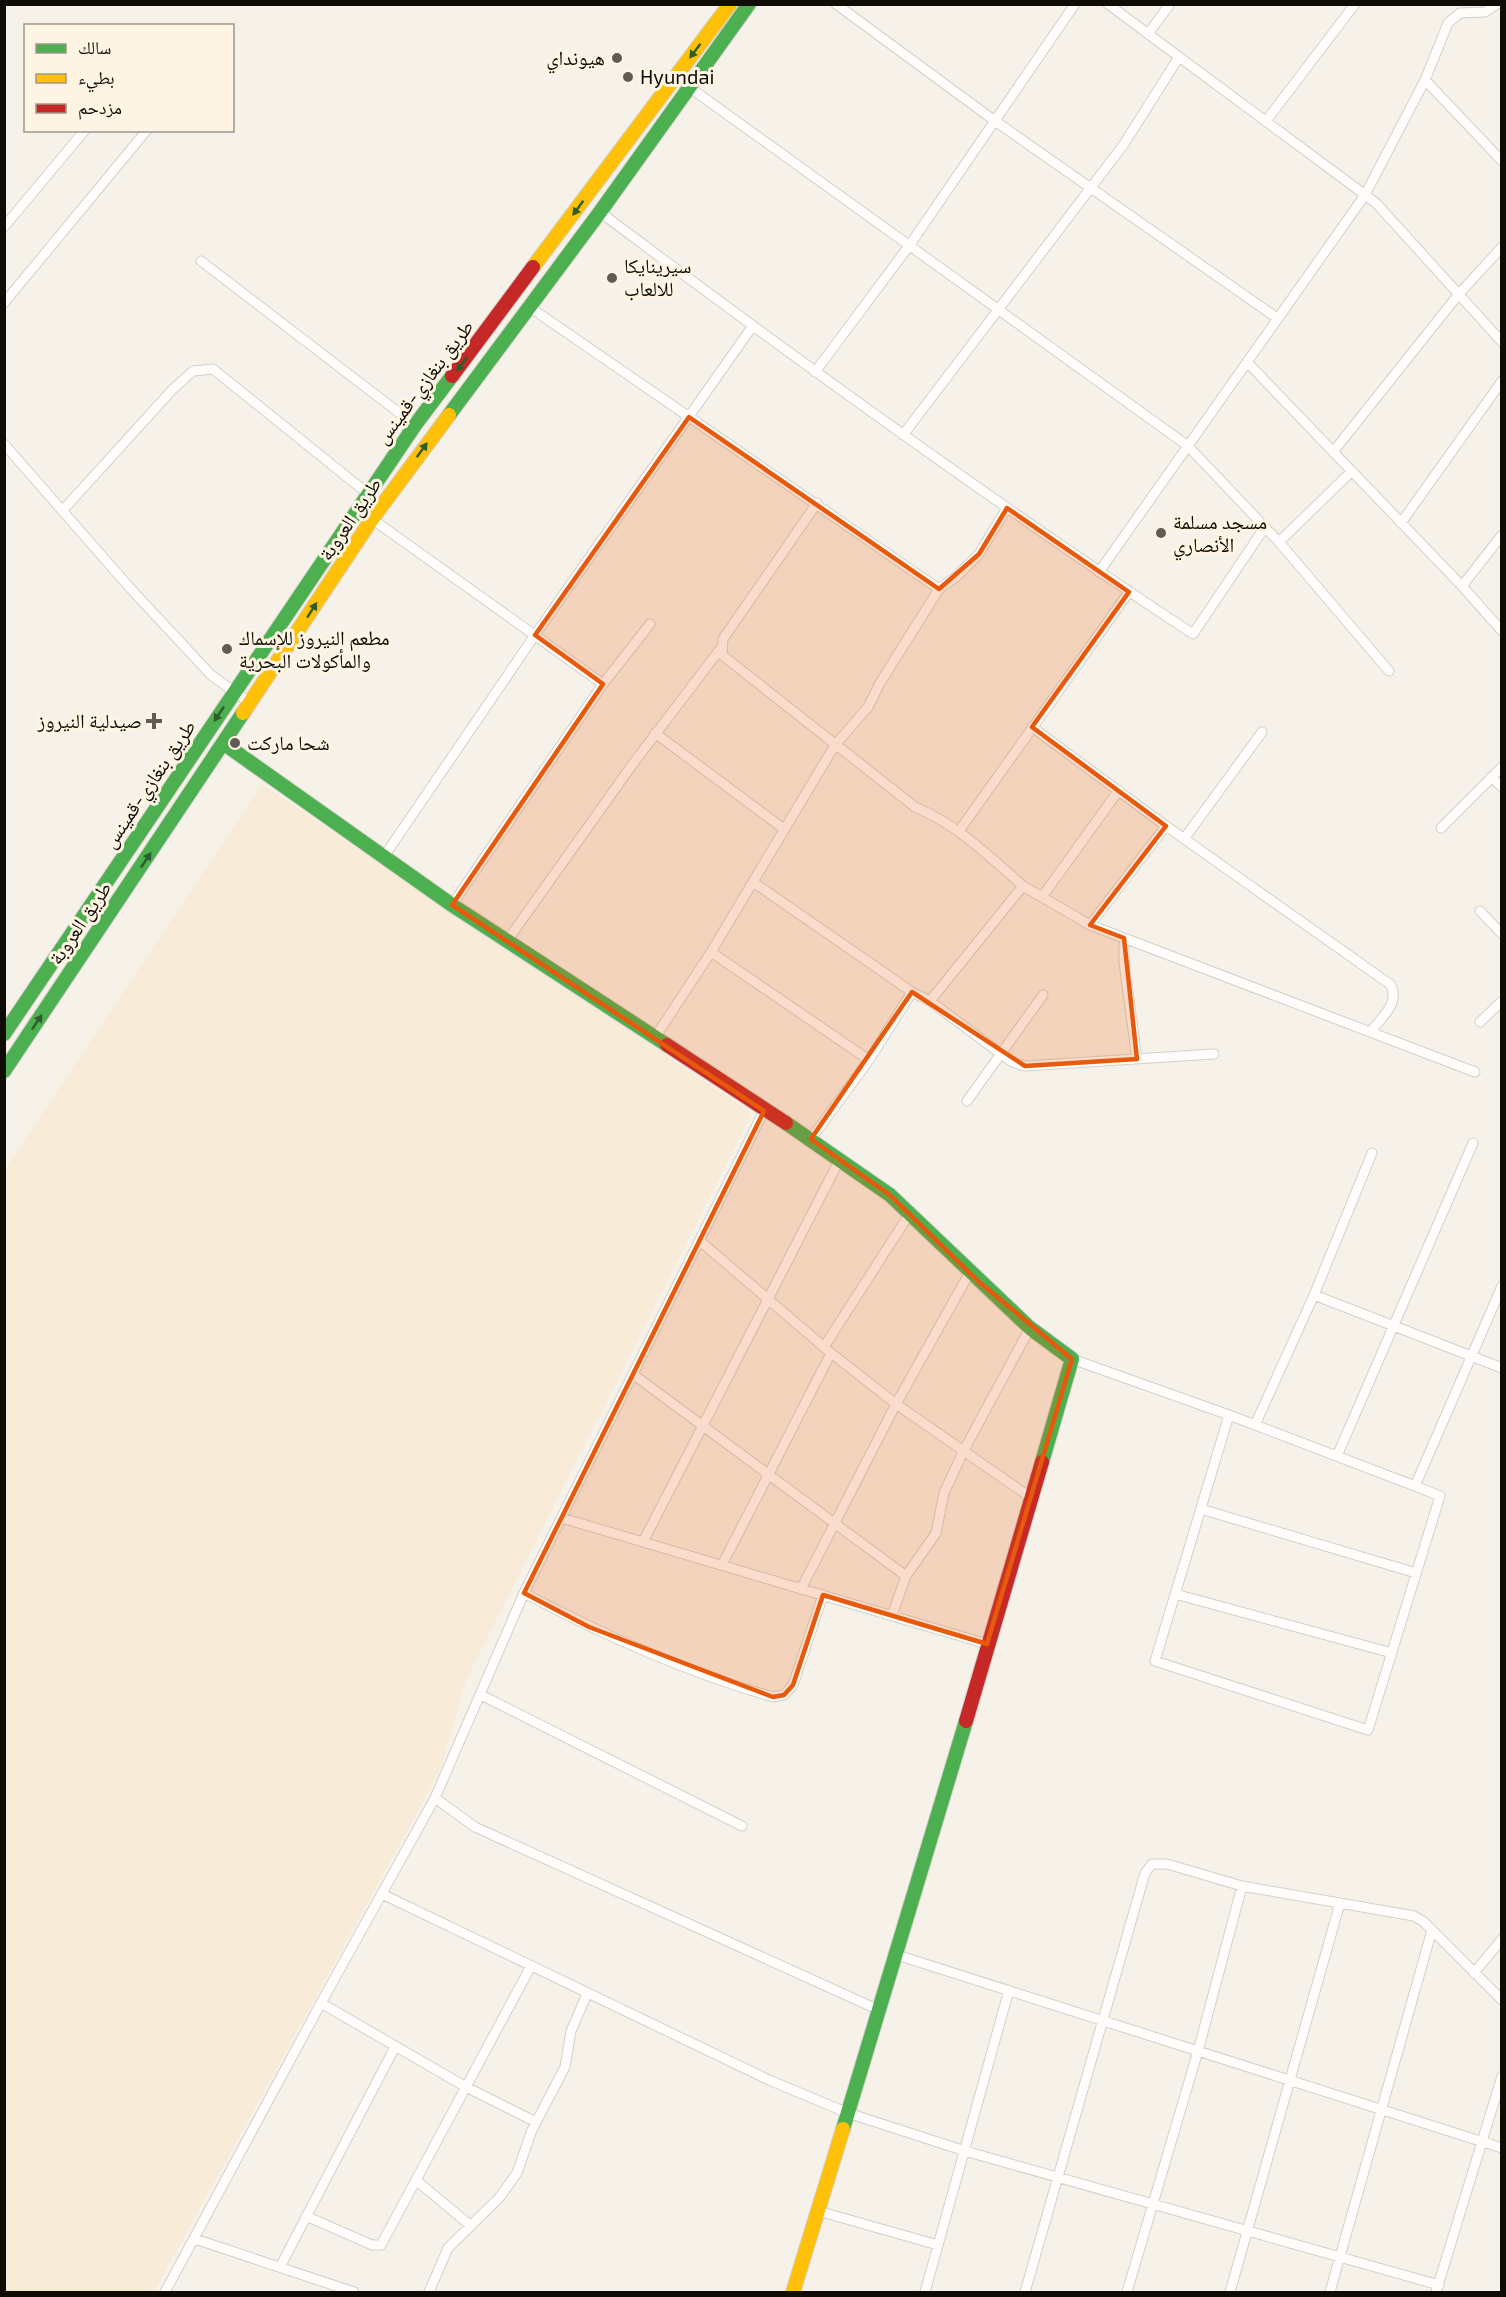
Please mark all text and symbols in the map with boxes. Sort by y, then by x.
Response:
legend [24,24,234,132]
text: سالك [78,36,111,58]
one-way arrow [689,44,701,59]
place label: هيونداي [546,45,605,74]
marker: هيونداي [610,51,624,65]
place label: Hyundai [640,64,714,88]
text: بطيء [78,66,115,93]
marker: Hyundai [621,70,635,84]
text: مزدحم [78,96,122,120]
one-way arrow [573,200,585,215]
place label: سيرينايكا للالعاب [624,253,691,301]
marker: سيرينايكا للالعاب [605,271,619,285]
street label: طريق بنغازي-قمينس [369,315,482,451]
one-way arrow [456,356,468,371]
one-way arrow [416,442,428,458]
street label: طريق العروبة [313,472,386,565]
place label: مسجد مسلمة الأنصاري [1173,509,1267,561]
marker: مسجد مسلمة الأنصاري [1154,526,1168,540]
one-way arrow [306,602,317,618]
place label: مطعم النيروز للإسماك والمأكولات البحرية [239,625,390,673]
marker: مطعم النيروز للإسماك والمأكولات البحرية [220,642,234,656]
one-way arrow [214,706,225,722]
place label: صيدلية النيروز [36,708,142,732]
marker: صيدلية النيروز [147,714,161,728]
street label: طريق بنغازي-قمينس [96,715,204,855]
place label: شحا ماركت [247,730,330,754]
marker: شحا ماركت [228,736,242,750]
one-way arrow [140,852,151,868]
street label: طريق العروبة [43,876,116,969]
one-way arrow [31,1014,42,1030]

